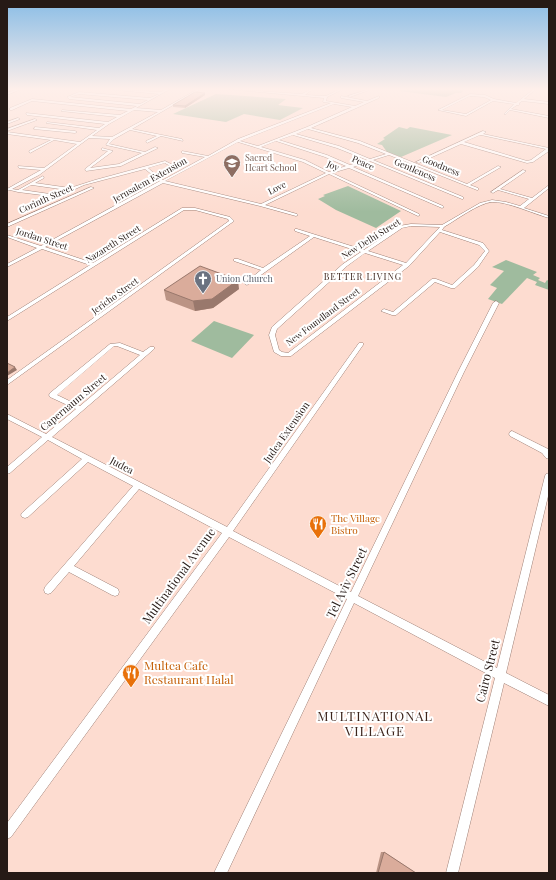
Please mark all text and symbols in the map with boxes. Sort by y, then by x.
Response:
place label: Sacred Heart School [245,151,297,173]
street label: Peace [350,152,377,172]
street label: Goodness [421,152,462,178]
school or university icon: Sacred Heart School [222,153,242,178]
street label: Jerusalem Extension [110,154,189,205]
street label: Gentleness [393,155,438,183]
street label: Joy [324,157,342,173]
street label: Love [265,177,288,197]
street label: Corinth Street [17,180,75,215]
street label: New Delhi Street [339,215,403,261]
street label: Nazareth Street [83,221,143,265]
street label: Jordan Street [14,224,70,252]
church icon: Union Church [193,269,213,294]
district label: BETTER LIVING [324,270,402,282]
place label: Union Church [216,272,273,284]
street label: Jericho Street [88,274,141,317]
street label: New Foundland Street [283,284,362,348]
street label: Capernaum Street [37,370,109,434]
street label: Judea Extension [259,399,312,466]
street label: Judea [107,453,136,477]
place label: The Village Bistro [331,511,380,537]
restaurant icon: The Village Bistro [308,514,328,539]
street label: Multinational Avenue [138,524,218,627]
street label: Tel Aviv Street [322,544,370,621]
street label: Cairo Street [471,637,503,704]
place label: Multea Cafe Restaurant Halal [144,657,234,687]
restaurant icon: Multea Cafe Restaurant Halal [121,663,141,688]
district label: MULTINATIONAL VILLAGE [317,707,433,739]

